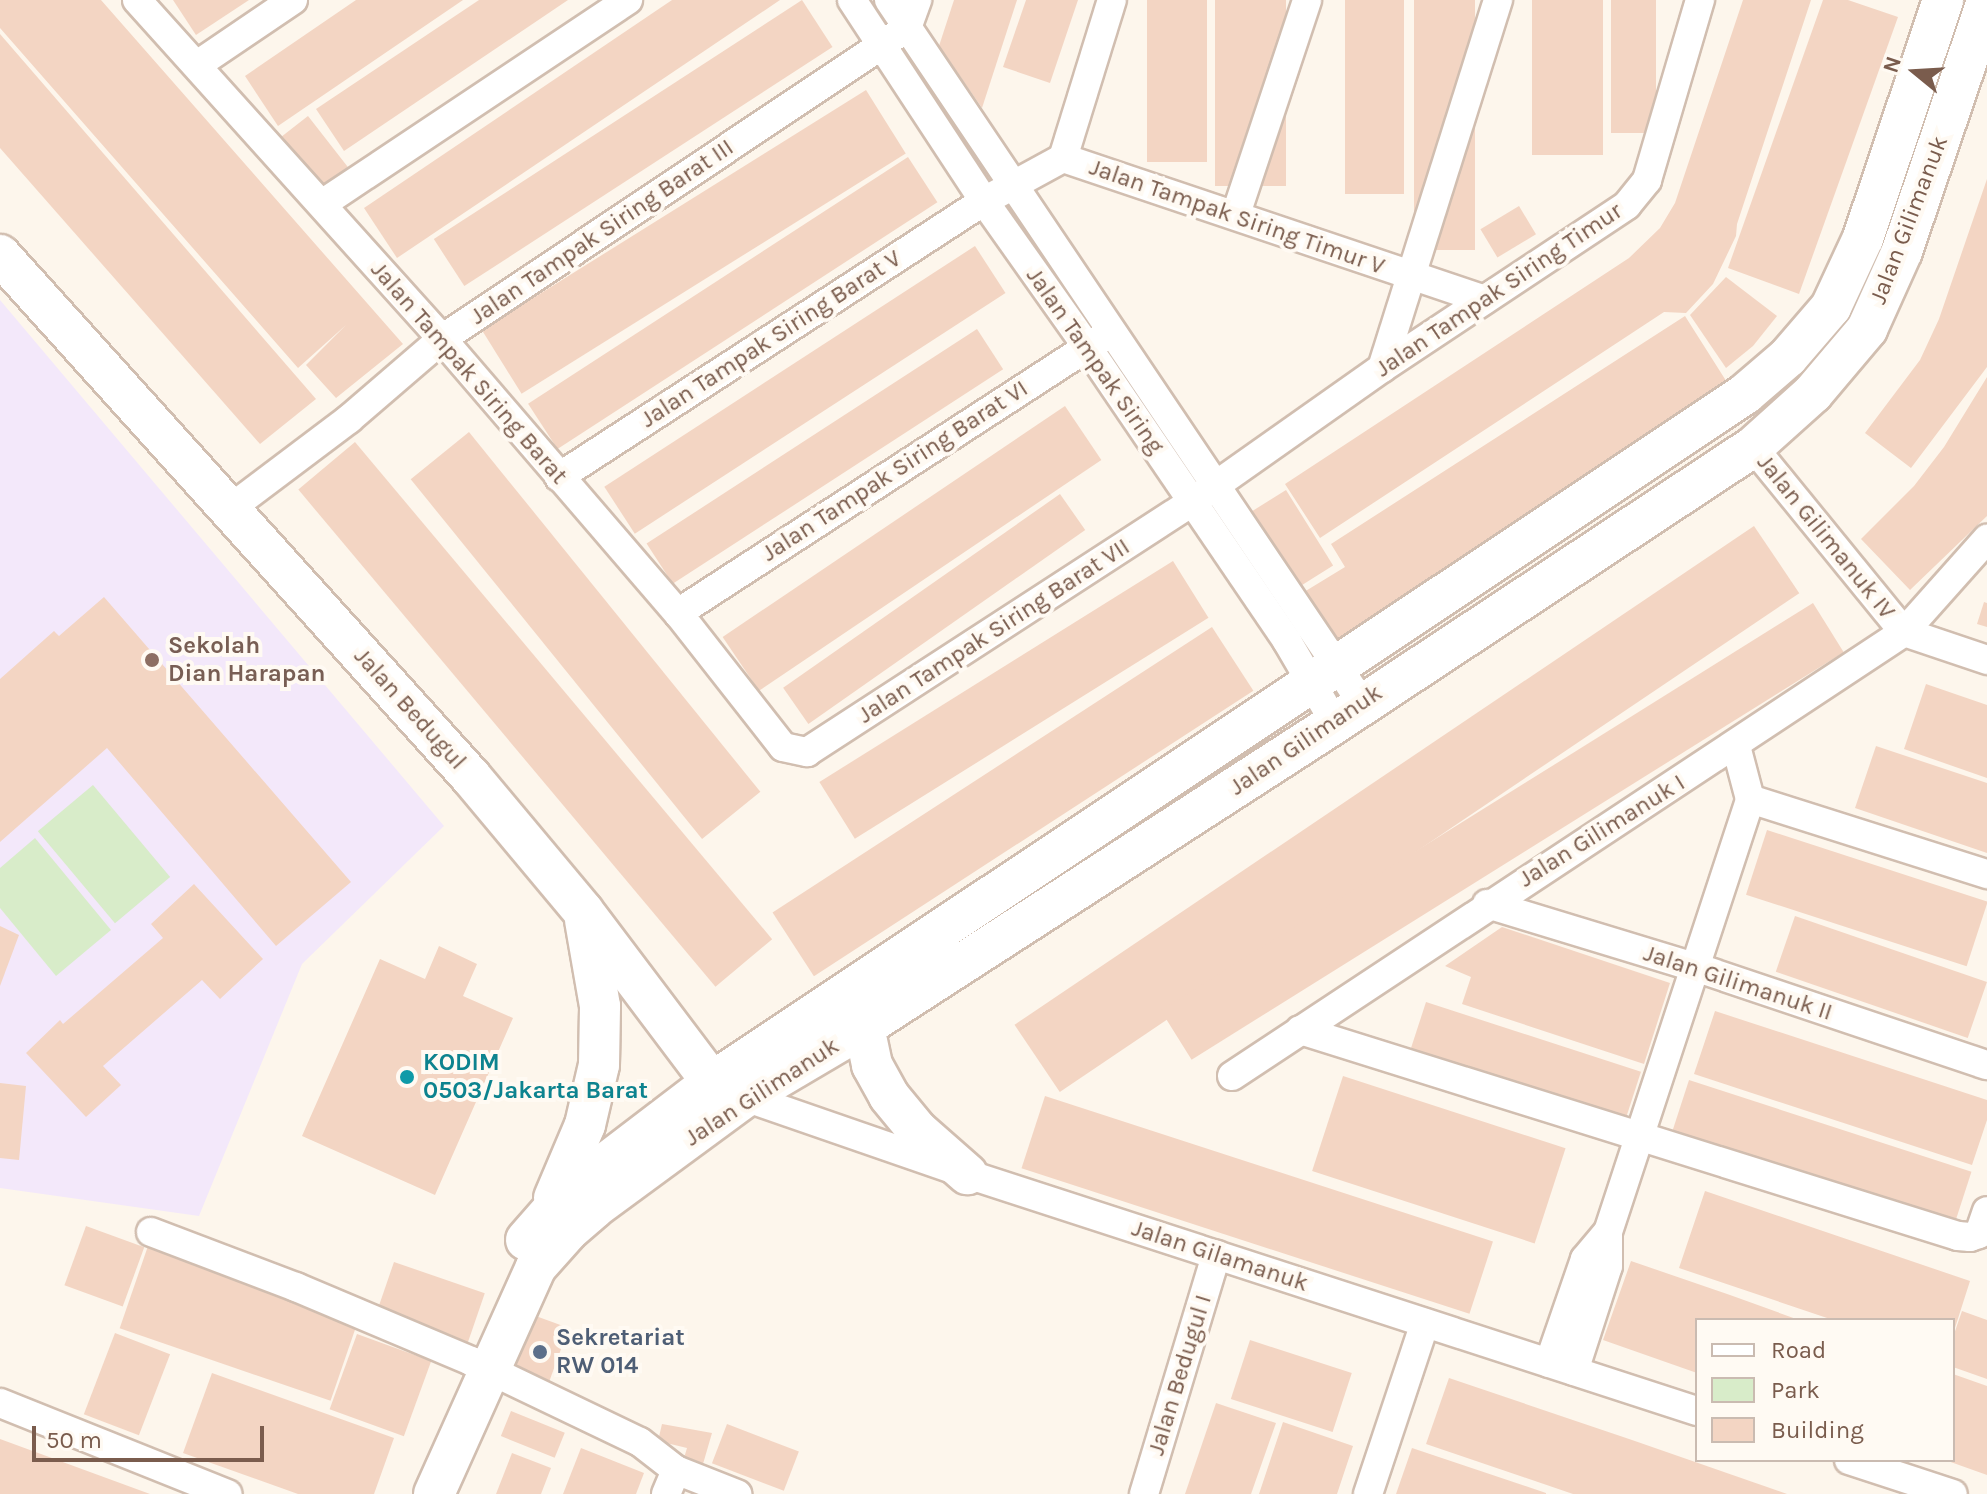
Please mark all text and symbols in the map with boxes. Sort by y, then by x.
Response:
north arrow [1875,32,1955,112]
text: N [1877,53,1907,76]
street label: Jalan Gilimanuk [1864,132,1954,308]
street label: Jalan Tampak Siring Barat III [465,133,739,331]
street label: Jalan Tampak Siring Timur V [1086,153,1388,281]
street label: Jalan Tampak Siring Timur [1370,197,1628,383]
street label: Jalan Tampak Siring Barat V [635,244,907,434]
street label: Jalan Tampak Siring Barat [365,256,573,490]
street label: Jalan Tampak Siring [1020,262,1170,460]
street label: Jalan Tampak Siring Barat VI [757,374,1033,568]
street label: Jalan Gilimanuk IV [1751,449,1901,625]
street label: Jalan Tampak Siring Barat VII [853,532,1135,730]
place label: Sekolah Dian Harapan [168,632,325,688]
street label: Jalan Bedugul [348,642,472,776]
marker: Sekolah Dian Harapan [143,651,161,669]
street label: Jalan Gilimanuk [1224,678,1388,802]
street label: Jalan Gilimanuk I [1514,768,1690,894]
street label: Jalan Gilimanuk II [1640,939,1836,1027]
street label: Jalan Gilimanuk [680,1032,844,1152]
place label: KODIM 0503/Jakarta Barat [423,1049,648,1105]
marker: KODIM 0503/Jakarta Barat [398,1068,416,1086]
street label: Jalan Gilamanuk [1128,1214,1312,1298]
street label: Jalan Bedugul I [1142,1291,1218,1459]
legend [1695,1318,1955,1462]
place label: Sekretariat RW 014 [556,1324,685,1380]
text: Road [1771,1336,1826,1364]
marker: Sekretariat RW 014 [531,1343,549,1361]
text: Park [1771,1376,1820,1404]
scale bar [36,1410,268,1460]
text: Building [1771,1416,1864,1444]
text: 50 m [46,1426,102,1454]

